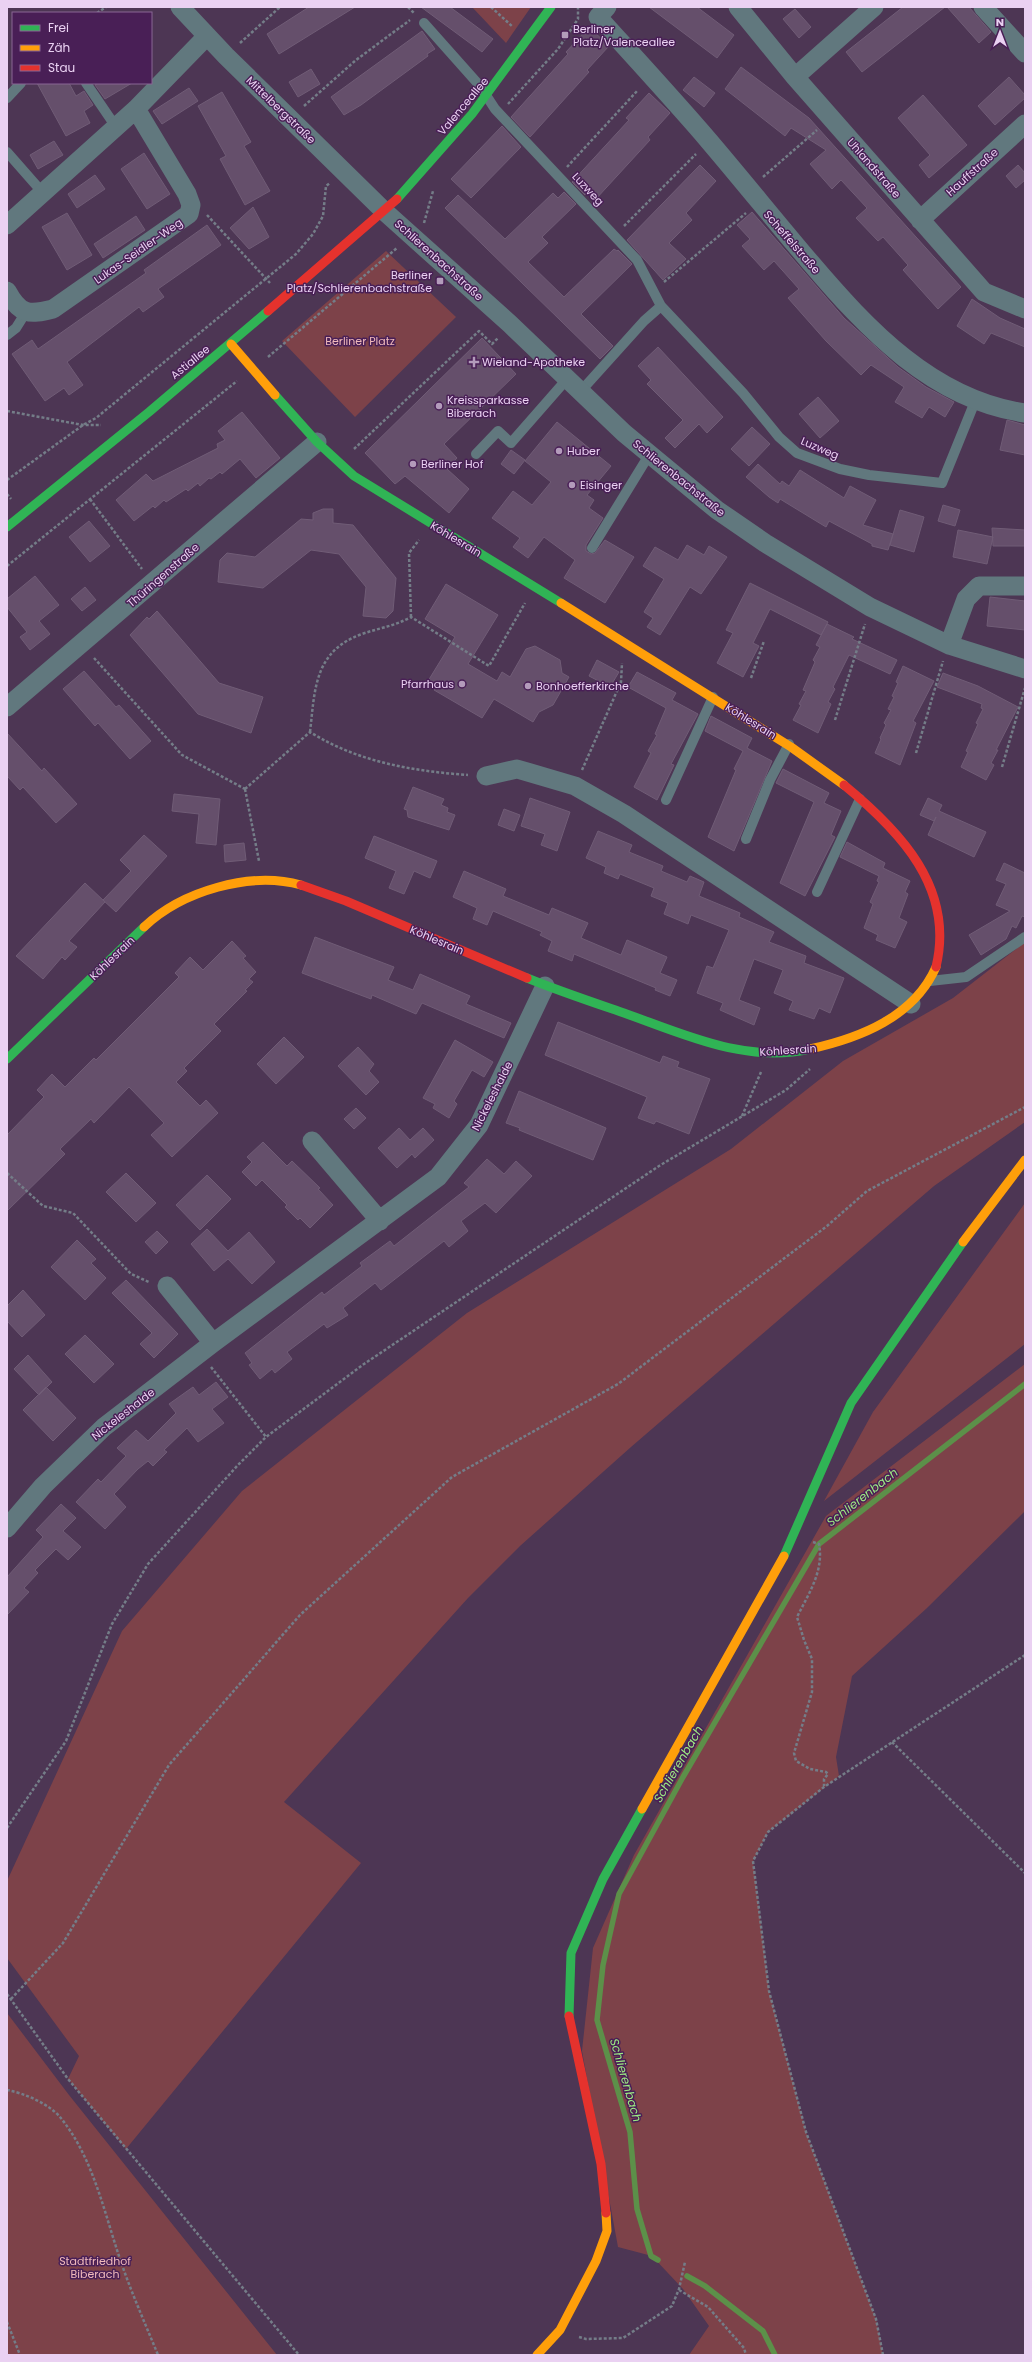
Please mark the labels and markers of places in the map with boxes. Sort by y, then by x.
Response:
place label: Berliner Platz/Valenceallee [573,21,675,50]
marker: Berliner Platz/Valenceallee [560,30,570,40]
place label: Berliner Platz/Schlierenbachstraße [287,267,432,296]
marker: Berliner Platz/Schlierenbachstraße [435,276,445,286]
place label: Wieland-Apotheke [482,354,585,370]
marker: Wieland-Apotheke [469,357,479,367]
place label: Kreissparkasse Biberach [447,392,529,421]
marker: Kreissparkasse Biberach [434,401,444,411]
place label: Huber [567,443,600,459]
marker: Huber [554,446,564,456]
place label: Berliner Hof [421,456,484,472]
marker: Berliner Hof [408,459,418,469]
place label: Eisinger [580,477,622,493]
marker: Eisinger [567,480,577,490]
place label: Pfarrhaus [401,676,454,692]
place label: Bonhoefferkirche [536,678,629,694]
marker: Pfarrhaus [457,679,467,689]
marker: Bonhoefferkirche [523,681,533,691]

